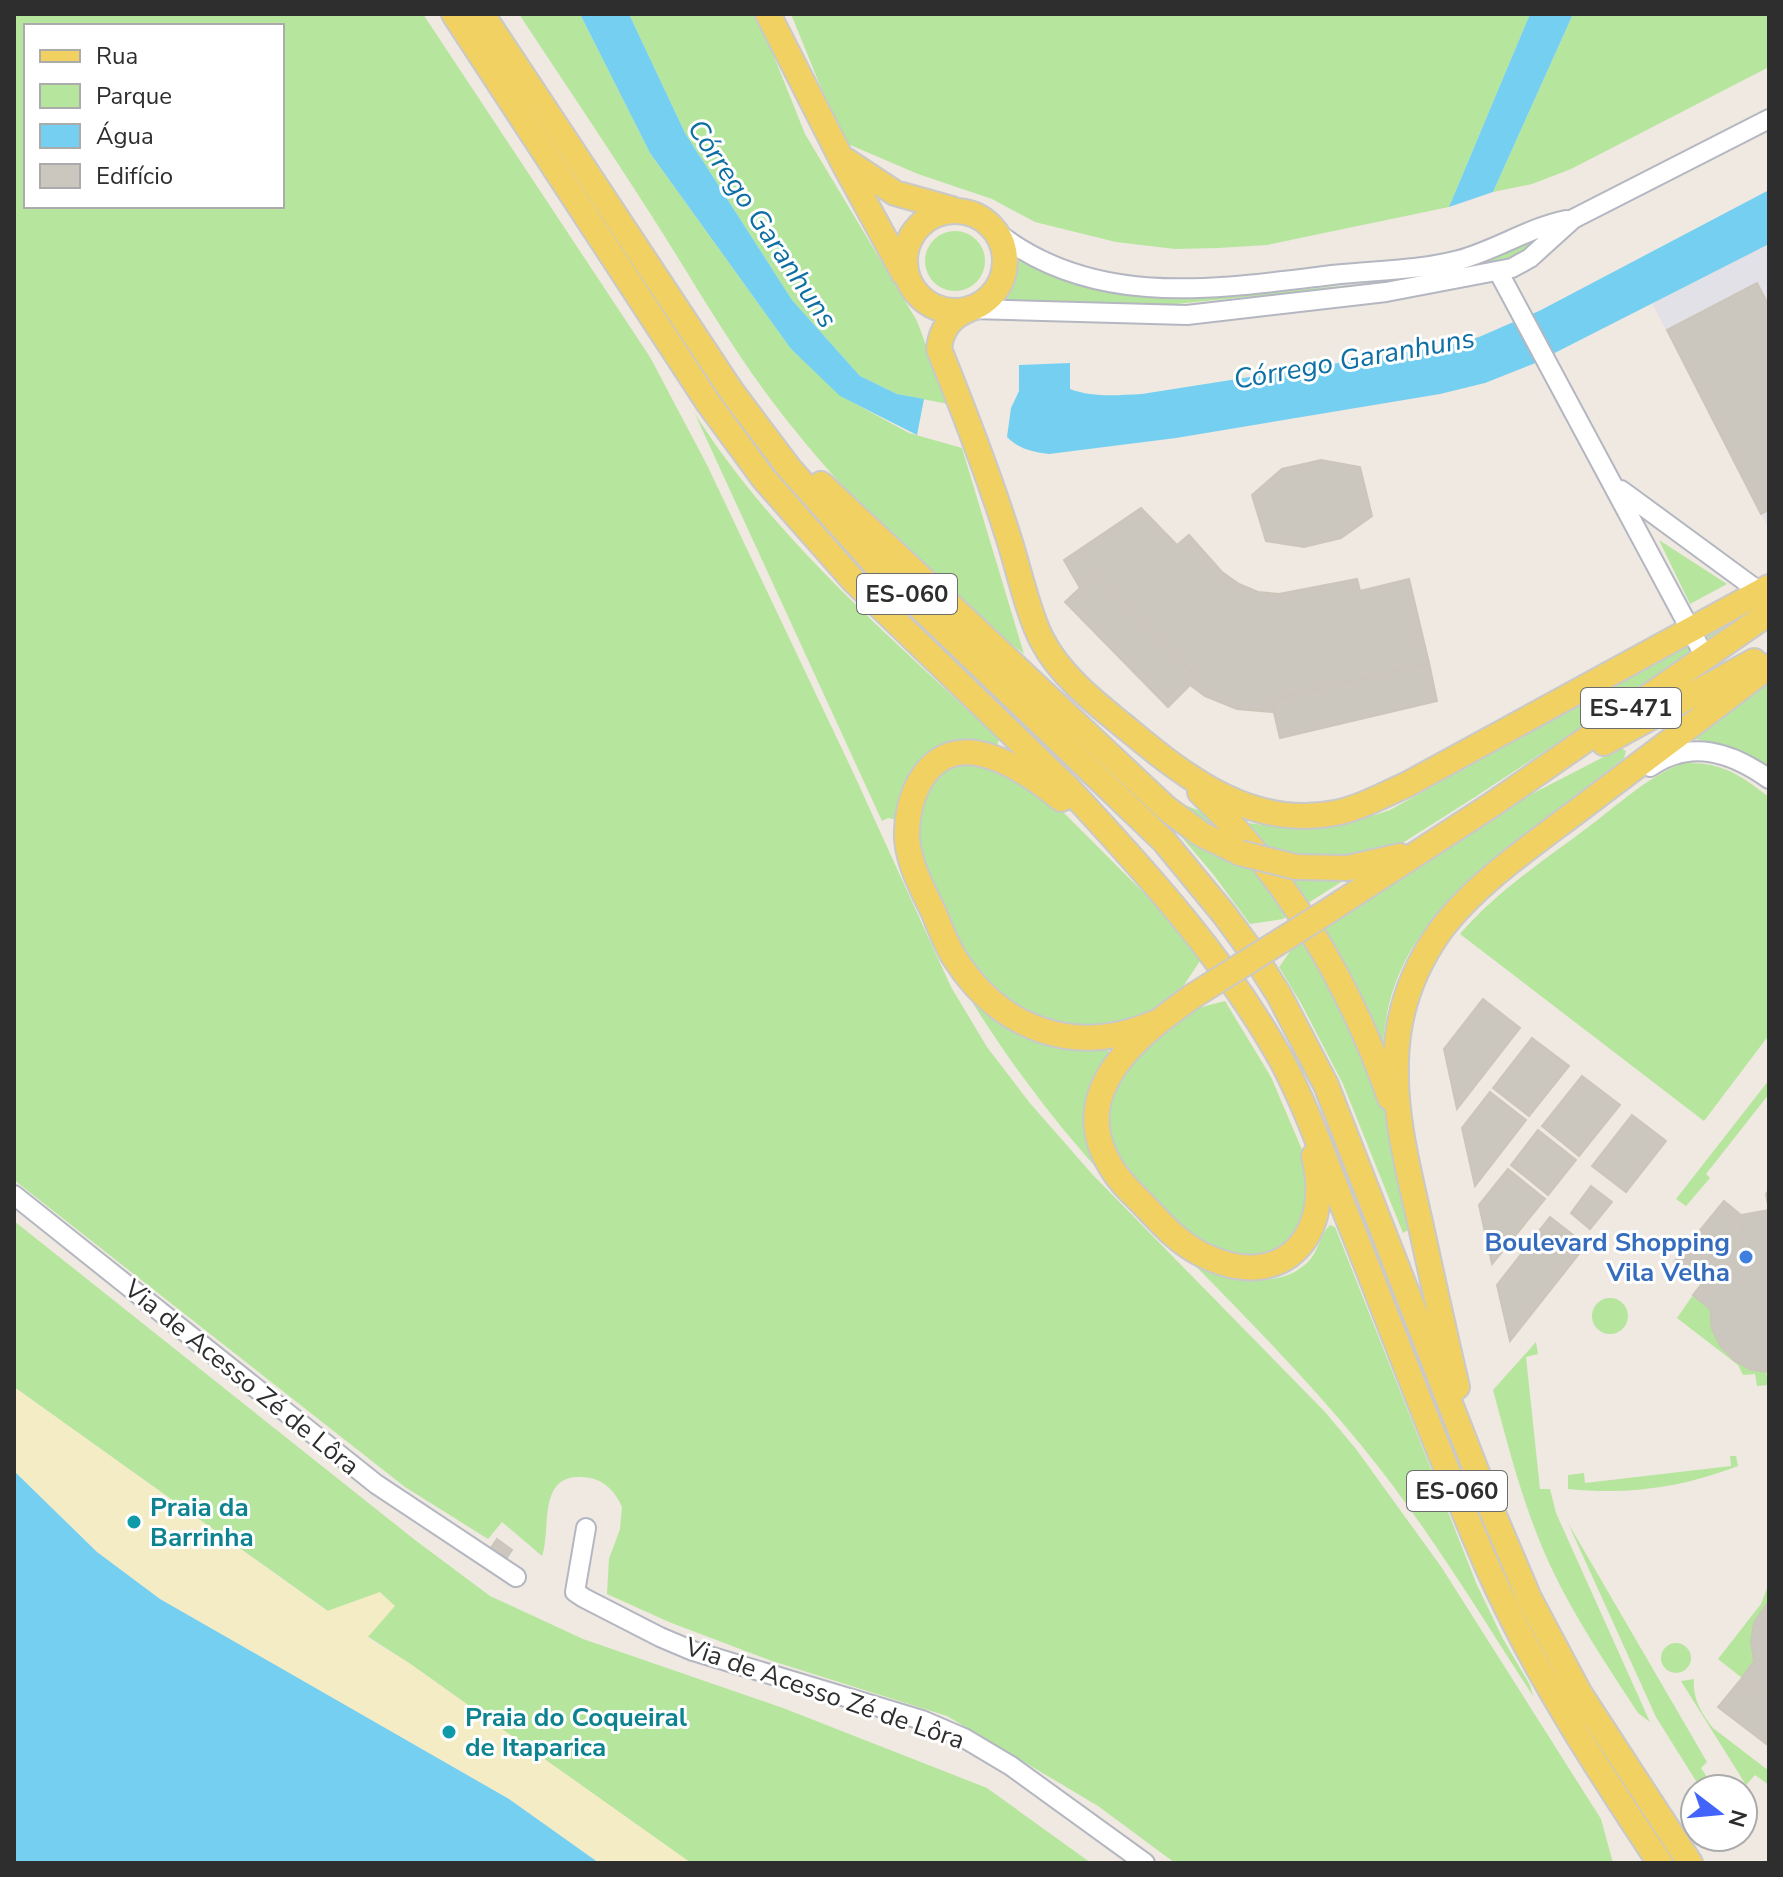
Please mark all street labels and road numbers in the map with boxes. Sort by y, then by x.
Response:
road number: ES-060 [857,574,957,614]
road number: ES-471 [1581,688,1681,728]
street label: Via de Acesso Zé de Lôra [116,1271,367,1483]
road number: ES-060 [1407,1471,1507,1511]
street label: Via de Acesso Zé de Lôra [680,1629,969,1758]

